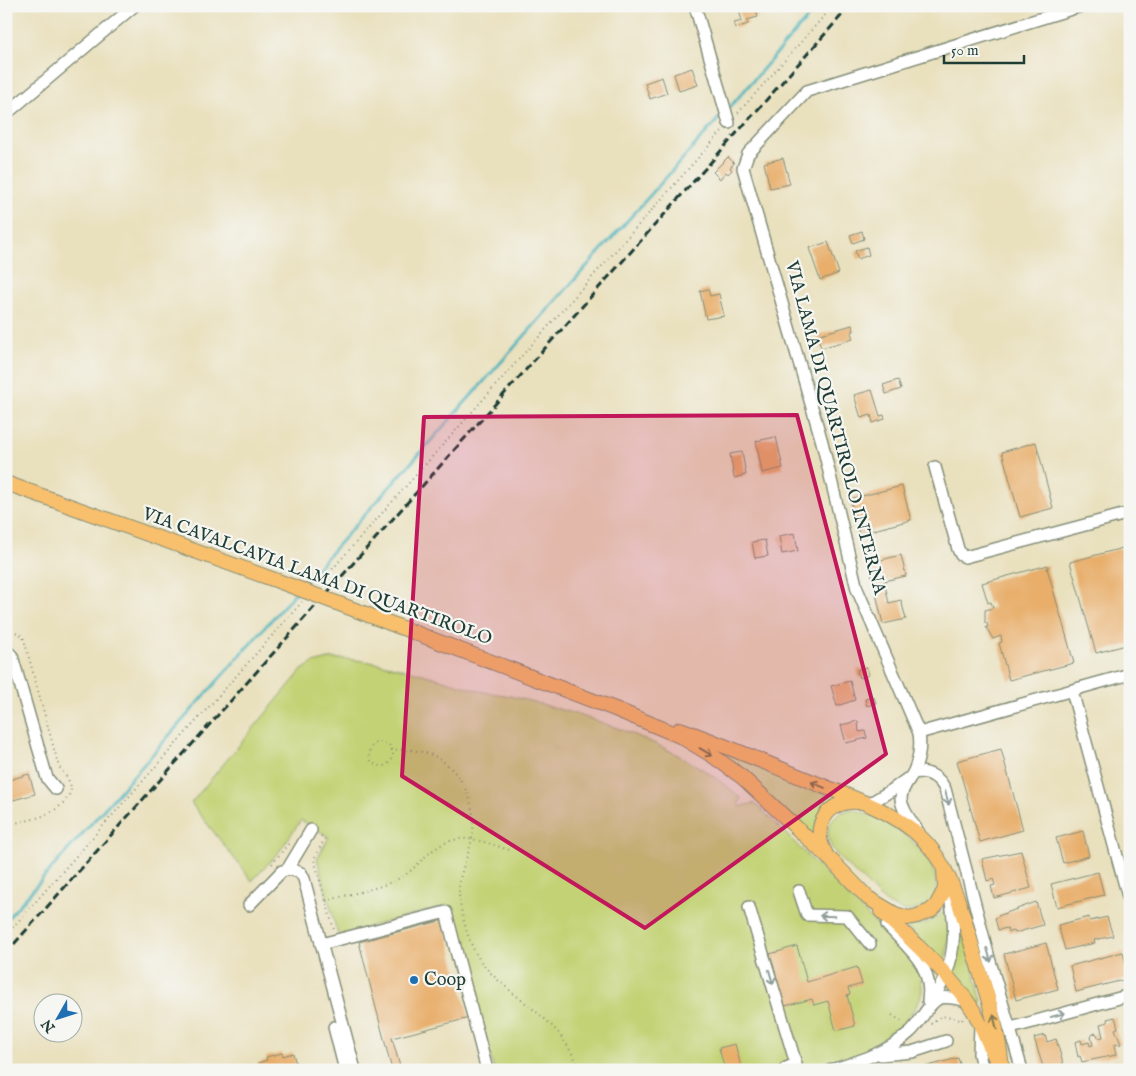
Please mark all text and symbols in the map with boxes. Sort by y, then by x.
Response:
scale bar [944,32,1024,64]
text: 50 m [951,41,979,60]
street label: VIA LAMA DI QUARTIROLO INTERNA [779,258,891,598]
street label: VIA CAVALCAVIA LAMA DI QUARTIROLO [138,503,495,651]
one-way arrow [699,747,713,757]
one-way arrow [811,779,826,789]
one-way arrow [943,790,952,806]
one-way arrow [820,911,836,920]
one-way arrow [984,947,994,963]
place label: Coop [424,969,466,992]
one-way arrow [766,969,776,985]
marker: Coop [408,974,420,986]
north arrow [32,994,82,1044]
one-way arrow [1049,1010,1065,1019]
one-way arrow [990,1014,999,1030]
text: N [38,1015,60,1037]

